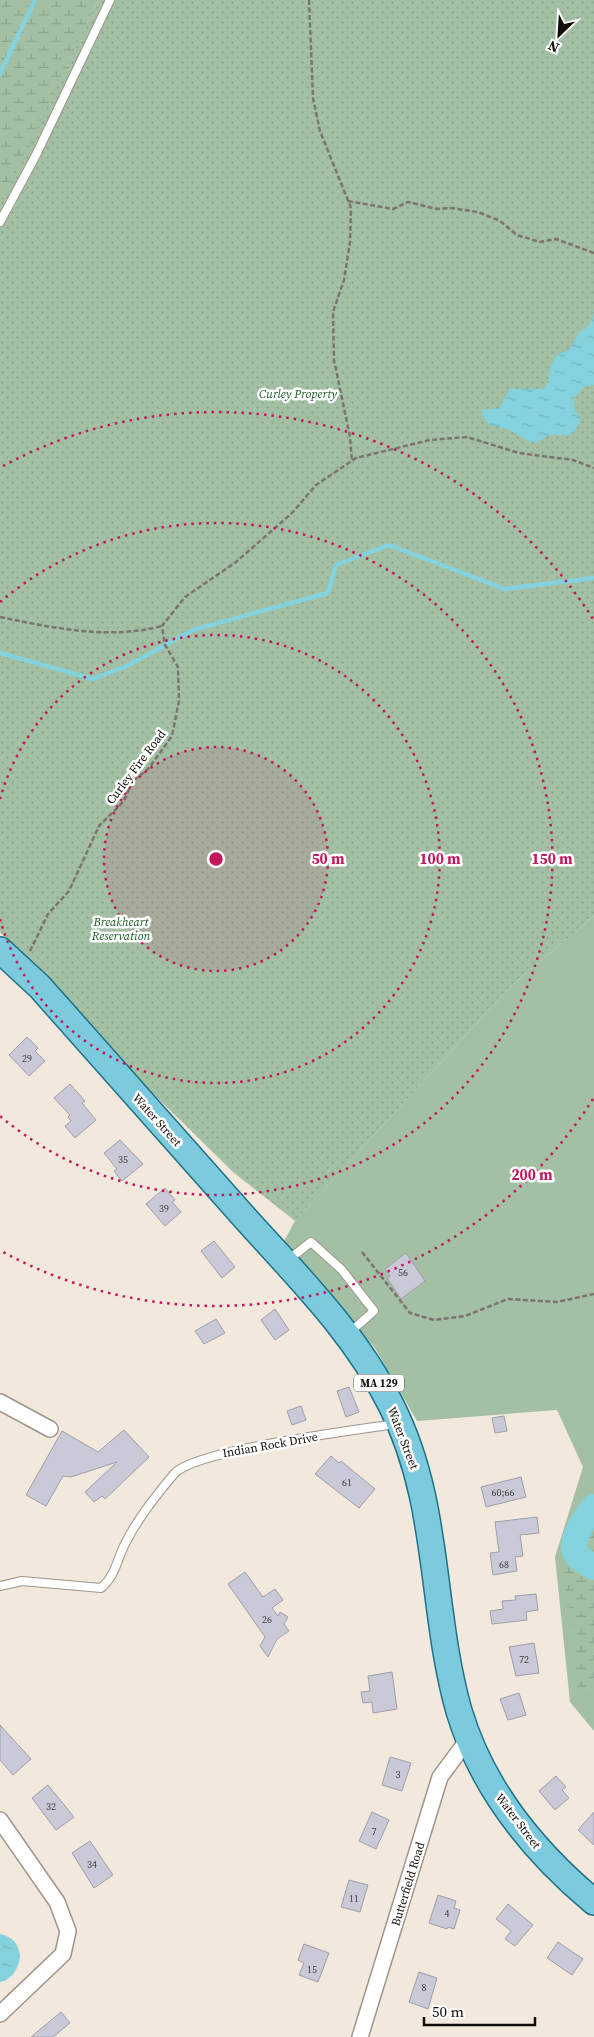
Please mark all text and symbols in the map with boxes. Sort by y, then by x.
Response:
north arrow [534,10,584,60]
text: N [545,36,562,58]
park label: Curley Property [259,386,337,402]
street label: Curley Fire Road [103,726,169,808]
text: 50 m [311,848,345,869]
text: 100 m [419,848,461,869]
text: 150 m [531,848,573,869]
centre of rings [207,850,225,868]
park label: Breakheart Reservation [91,914,151,944]
house number: 29 [22,1052,32,1065]
street label: Water Street [129,1090,185,1150]
house number: 35 [118,1153,128,1166]
text: 200 m [511,1164,553,1185]
house number: 39 [159,1202,169,1215]
house number: 56 [398,1266,408,1279]
road number: MA 129 [354,1375,404,1392]
street label: Water Street [384,1404,422,1472]
street label: Indian Rock Drive [221,1429,319,1461]
house number: 61 [342,1476,352,1489]
house number: 60;66 [492,1486,515,1499]
house number: 68 [499,1558,509,1571]
house number: 26 [262,1613,272,1626]
house number: 72 [519,1653,529,1666]
house number: 3 [396,1768,401,1781]
street label: Water Street [492,1790,544,1852]
house number: 32 [46,1800,56,1813]
house number: 7 [372,1825,377,1838]
street label: Butterfield Road [388,1840,428,1928]
house number: 34 [87,1858,97,1871]
house number: 11 [349,1892,359,1905]
house number: 4 [445,1907,450,1920]
house number: 15 [307,1963,317,1976]
house number: 8 [422,1981,427,1994]
scale bar [424,1994,535,2026]
text: 50 m [432,2001,464,2022]

